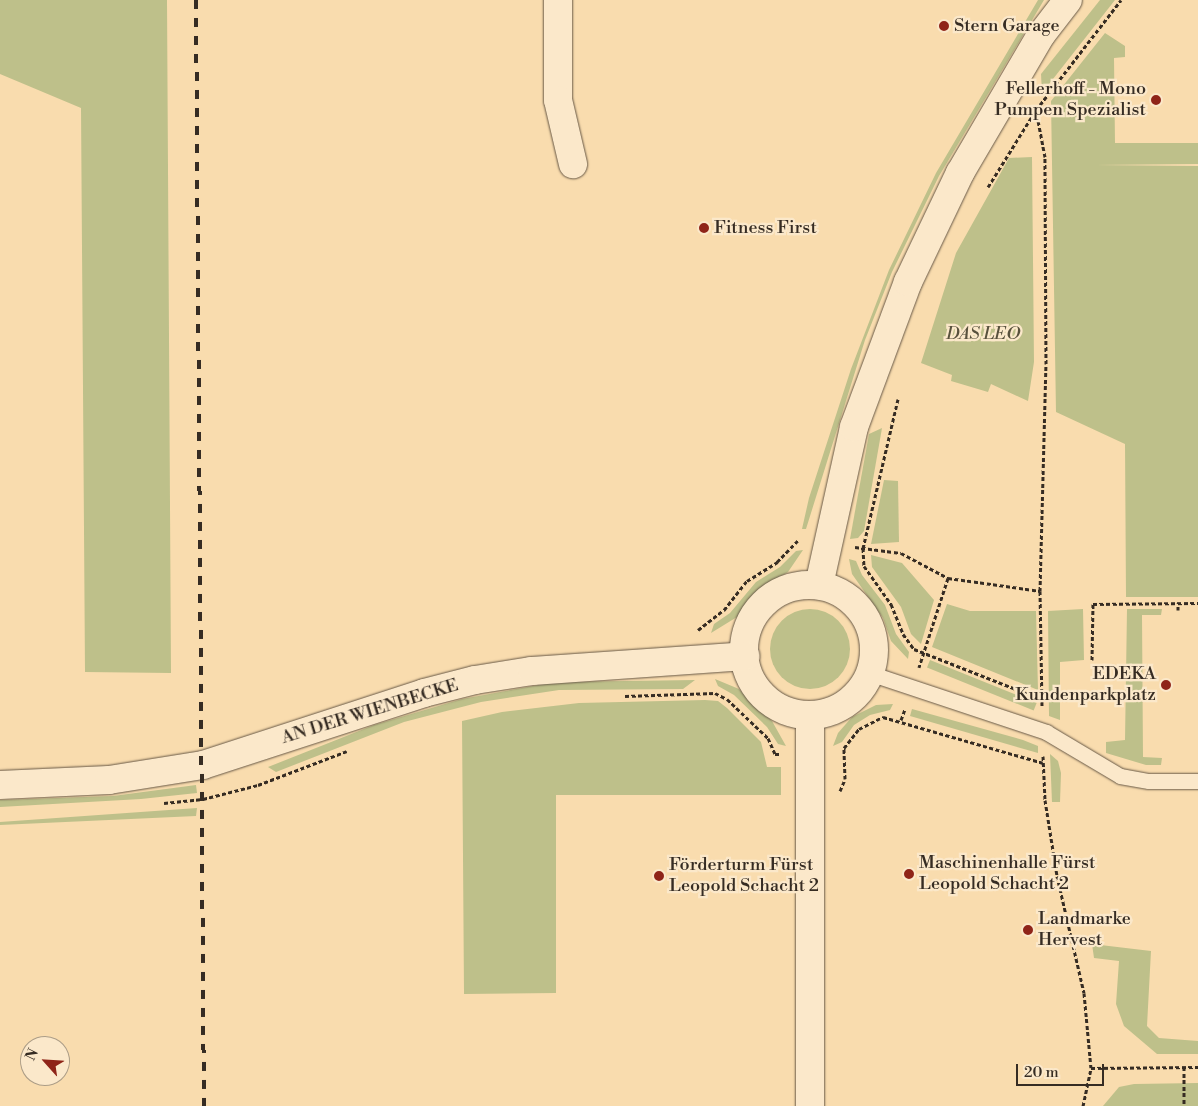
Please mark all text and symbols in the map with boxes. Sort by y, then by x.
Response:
place label: Stern Garage [954,15,1060,37]
marker: Stern Garage [938,20,950,32]
place label: Fellerhoff - Mono Pumpen Spezialist [994,79,1146,122]
marker: Fellerhoff - Mono Pumpen Spezialist [1150,94,1162,106]
place label: Fitness First [714,217,817,239]
marker: Fitness First [698,222,710,234]
park label: DAS LEO [946,323,1020,345]
place label: EDEKA Kundenparkplatz [1015,664,1156,706]
street label: AN DER WIENBECKE [279,675,461,749]
marker: EDEKA Kundenparkplatz [1160,679,1172,691]
place label: Maschinenhalle Fürst Leopold Schacht 2 [919,853,1095,896]
place label: Förderturm Fürst Leopold Schacht 2 [669,855,819,898]
marker: Maschinenhalle Fürst Leopold Schacht 2 [903,868,915,880]
marker: Förderturm Fürst Leopold Schacht 2 [653,870,665,882]
place label: Landmarke Hervest [1038,909,1131,952]
marker: Landmarke Hervest [1022,924,1034,936]
north arrow [20,1036,70,1086]
text: N [22,1046,43,1064]
scale bar [1018,1054,1106,1086]
text: 20 m [1024,1063,1059,1082]

